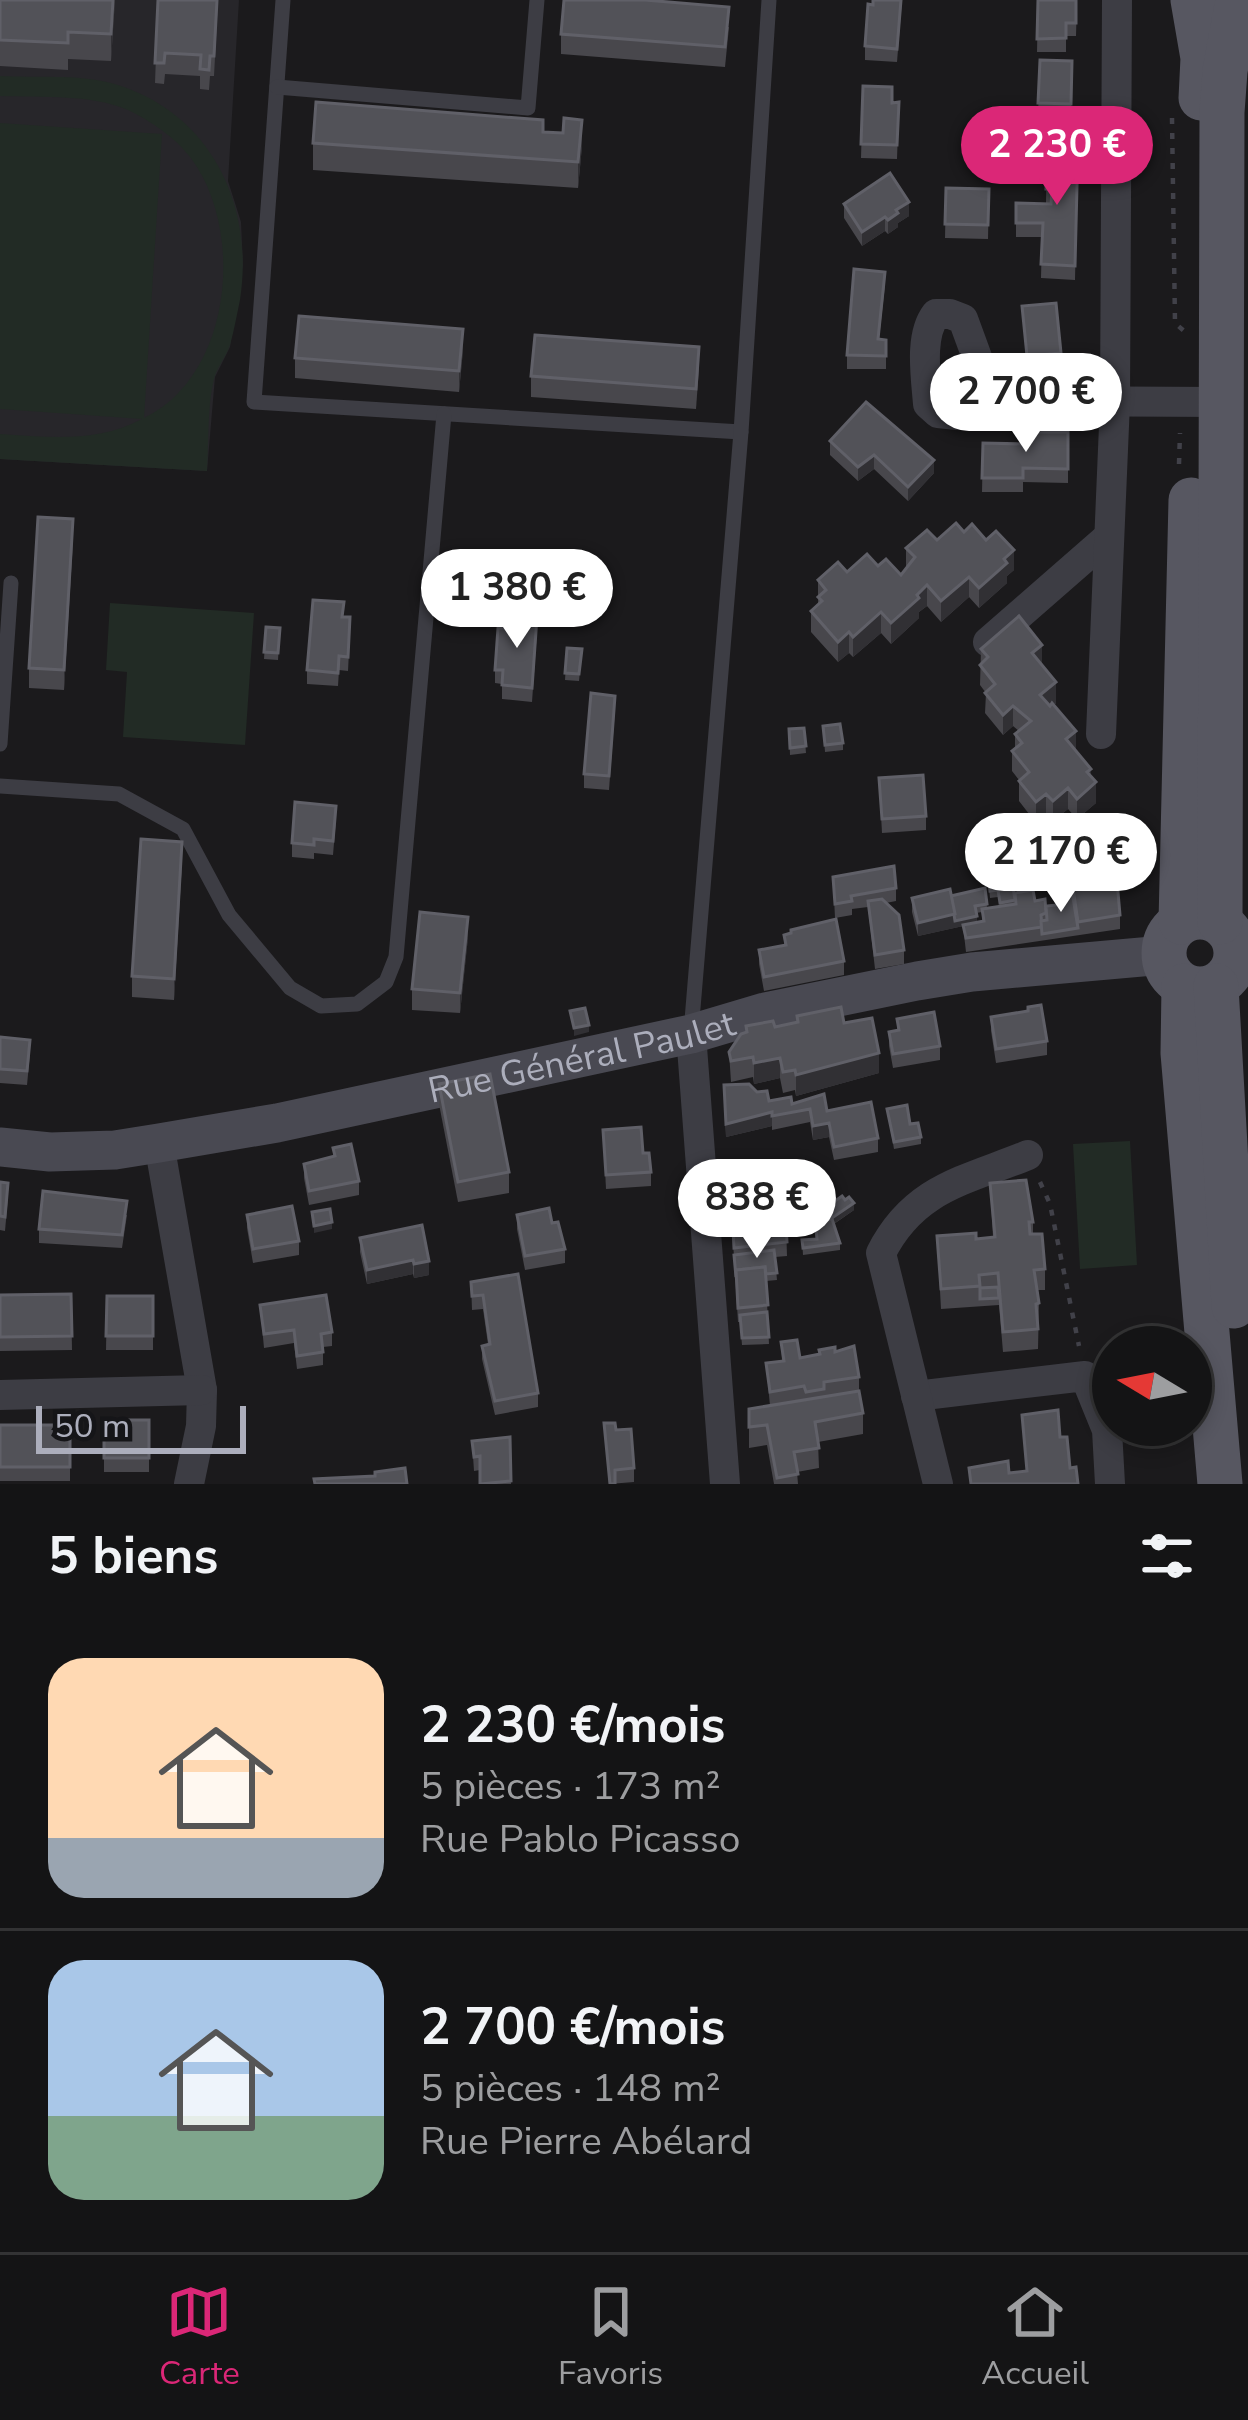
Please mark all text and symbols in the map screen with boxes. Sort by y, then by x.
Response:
pin: 2 230 € [946,106,1168,208]
text: 2 230 € [988,118,1126,171]
pin: 2 700 € [915,353,1137,455]
text: 2 700 € [957,365,1095,418]
pin: 1 380 € [406,549,628,651]
text: 1 380 € [448,561,586,614]
pin: 2 170 € [950,813,1172,915]
text: 2 170 € [992,825,1130,878]
street label: Rue Général Paulet [424,999,741,1116]
pin: 838 € [673,1159,841,1261]
text: 838 € [705,1171,809,1224]
north arrow [1092,1326,1212,1446]
map controls [1092,1326,1212,1446]
scale bar [36,1400,246,1453]
text: 50 m [54,1404,130,1449]
text: 5 biens [48,1521,218,1591]
icon: filters [1134,1523,1200,1589]
text: 2 230 €/mois [420,1690,725,1760]
icon: home [144,1706,288,1850]
text: 5 pièces · 173 m² [420,1760,721,1813]
text: Rue Pablo Picasso [420,1813,740,1866]
text: 2 700 €/mois [420,1992,725,2062]
icon: home [144,2008,288,2152]
text: 5 pièces · 148 m² [420,2062,721,2115]
text: Rue Pierre Abélard [420,2115,752,2168]
tab: Carte [159,2279,240,2396]
tab: Favoris [558,2279,663,2396]
tab: Accueil [981,2279,1089,2396]

